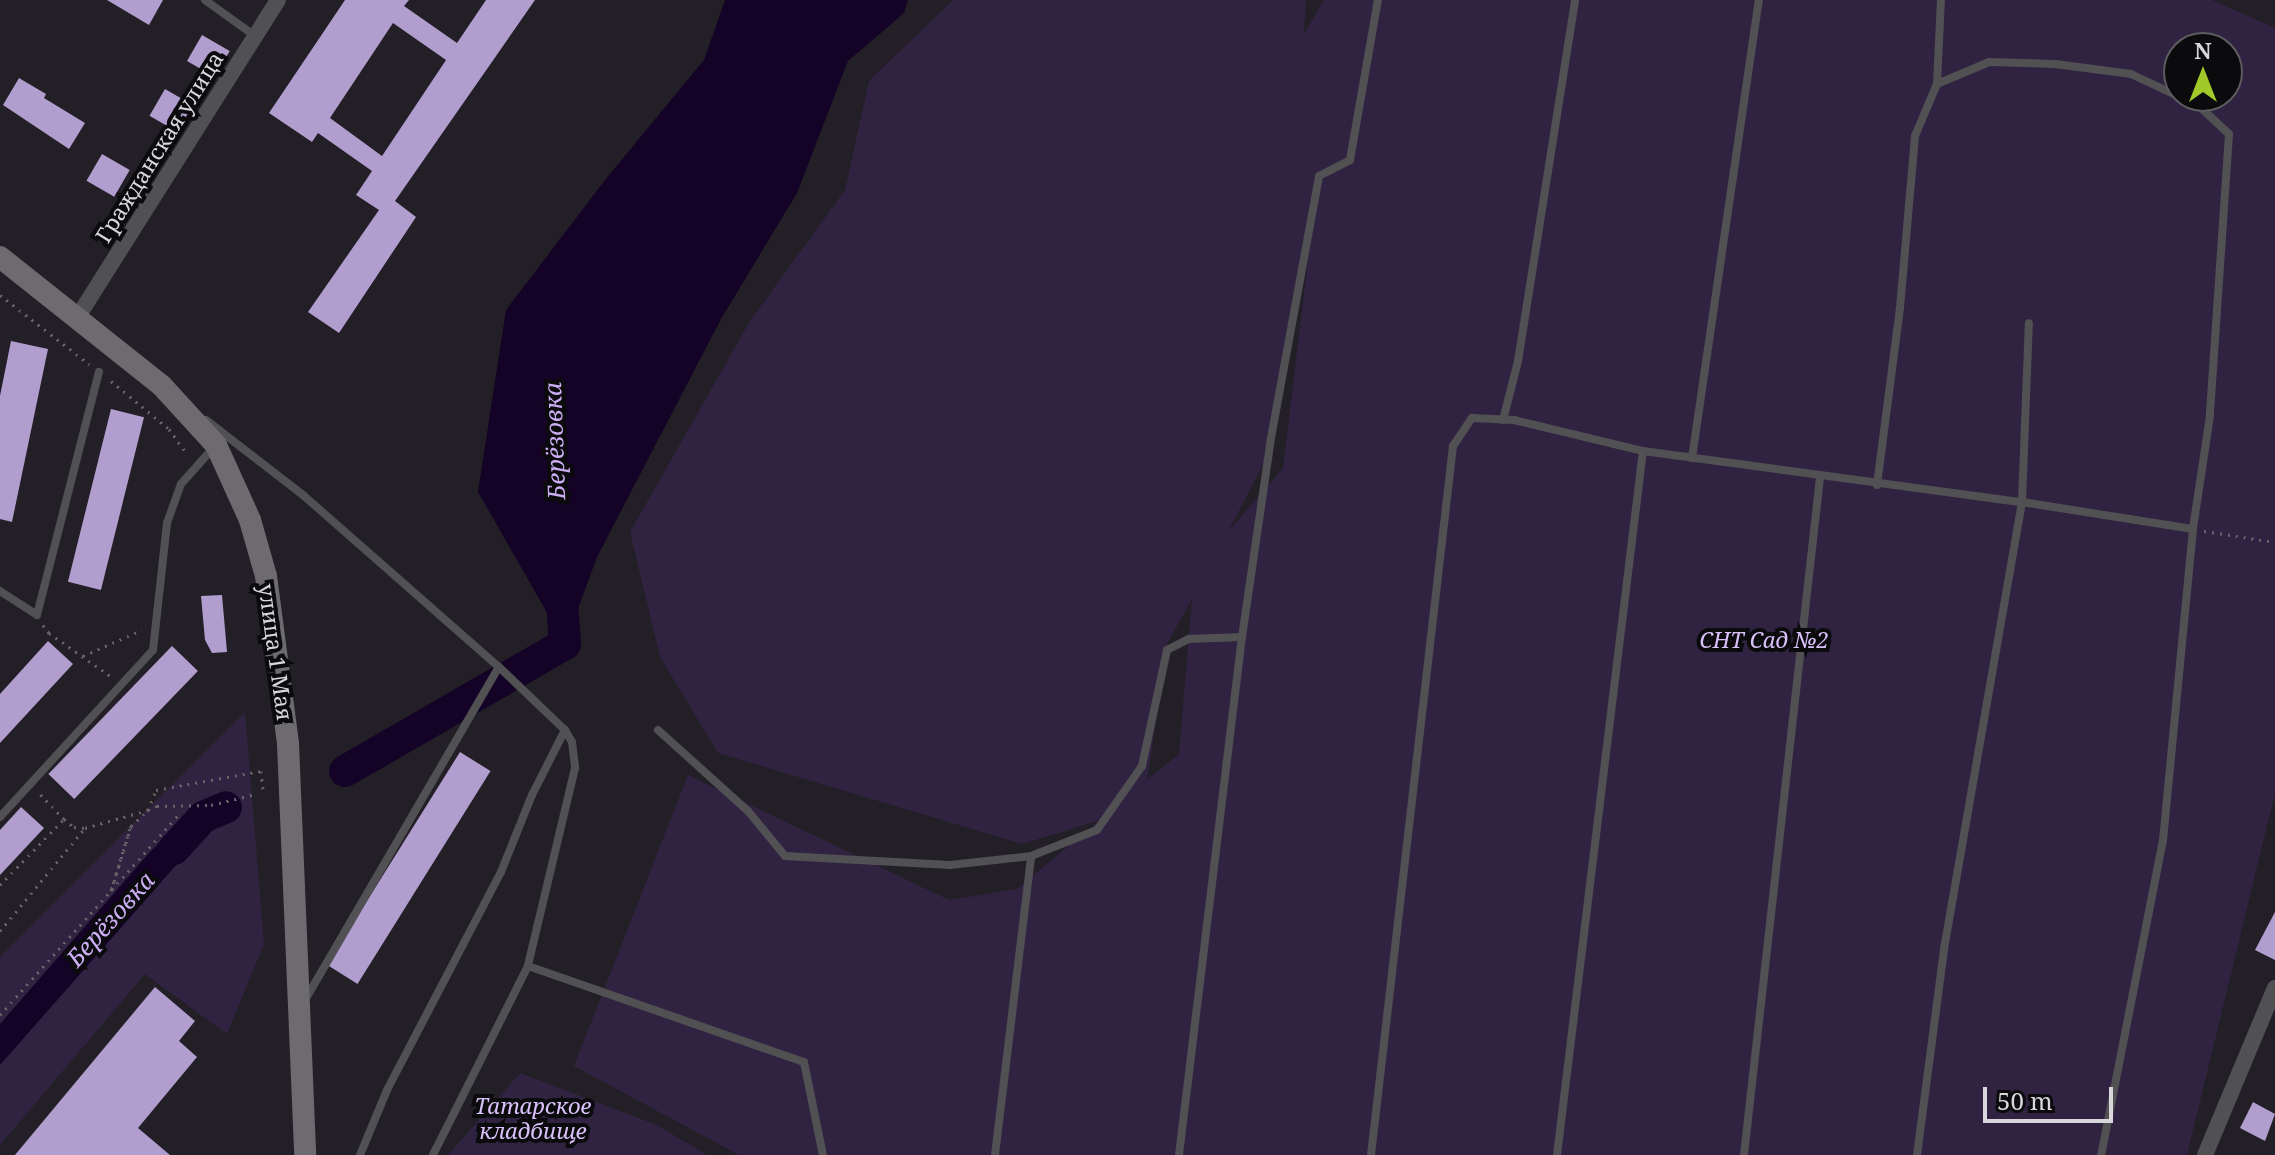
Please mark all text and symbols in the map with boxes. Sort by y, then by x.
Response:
north arrow [2163,32,2243,112]
text: N [2194,35,2212,65]
street label: Гражданская улица [90,47,228,247]
water label: Берёзовка [538,382,570,500]
street label: улица 1 Мая [253,582,299,722]
park label: СНТ Сад №2 [1699,627,1829,653]
water label: Берёзовка [60,866,160,972]
scale bar [1987,1071,2117,1121]
text: 50 m [1997,1084,2053,1117]
park label: Татарское кладбище [475,1092,591,1144]

